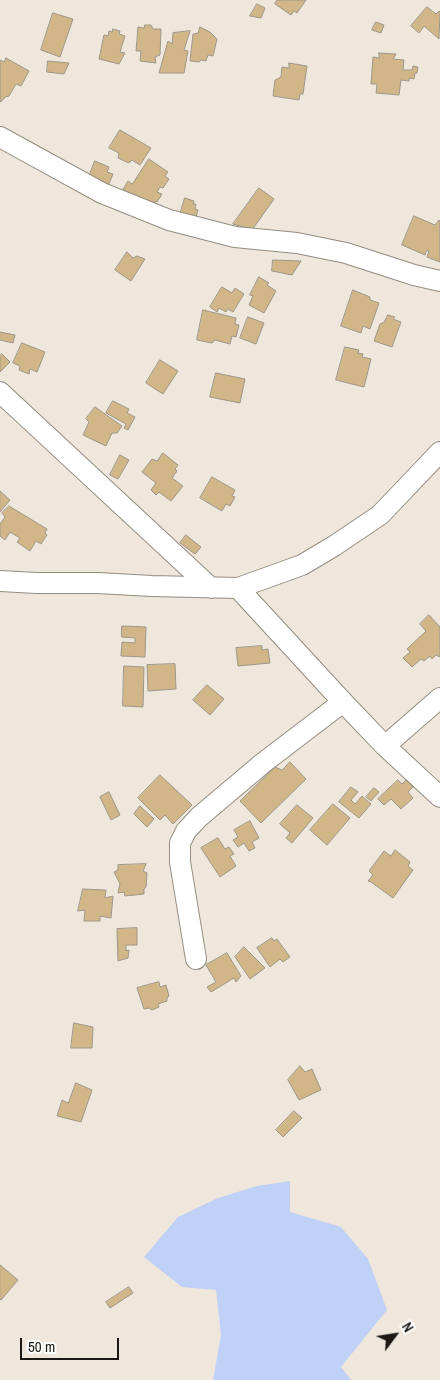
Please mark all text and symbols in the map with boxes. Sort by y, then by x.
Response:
north arrow [370,1310,420,1360]
text: N [398,1319,418,1335]
scale bar [22,1328,121,1360]
text: 50 m [28,1336,55,1357]

